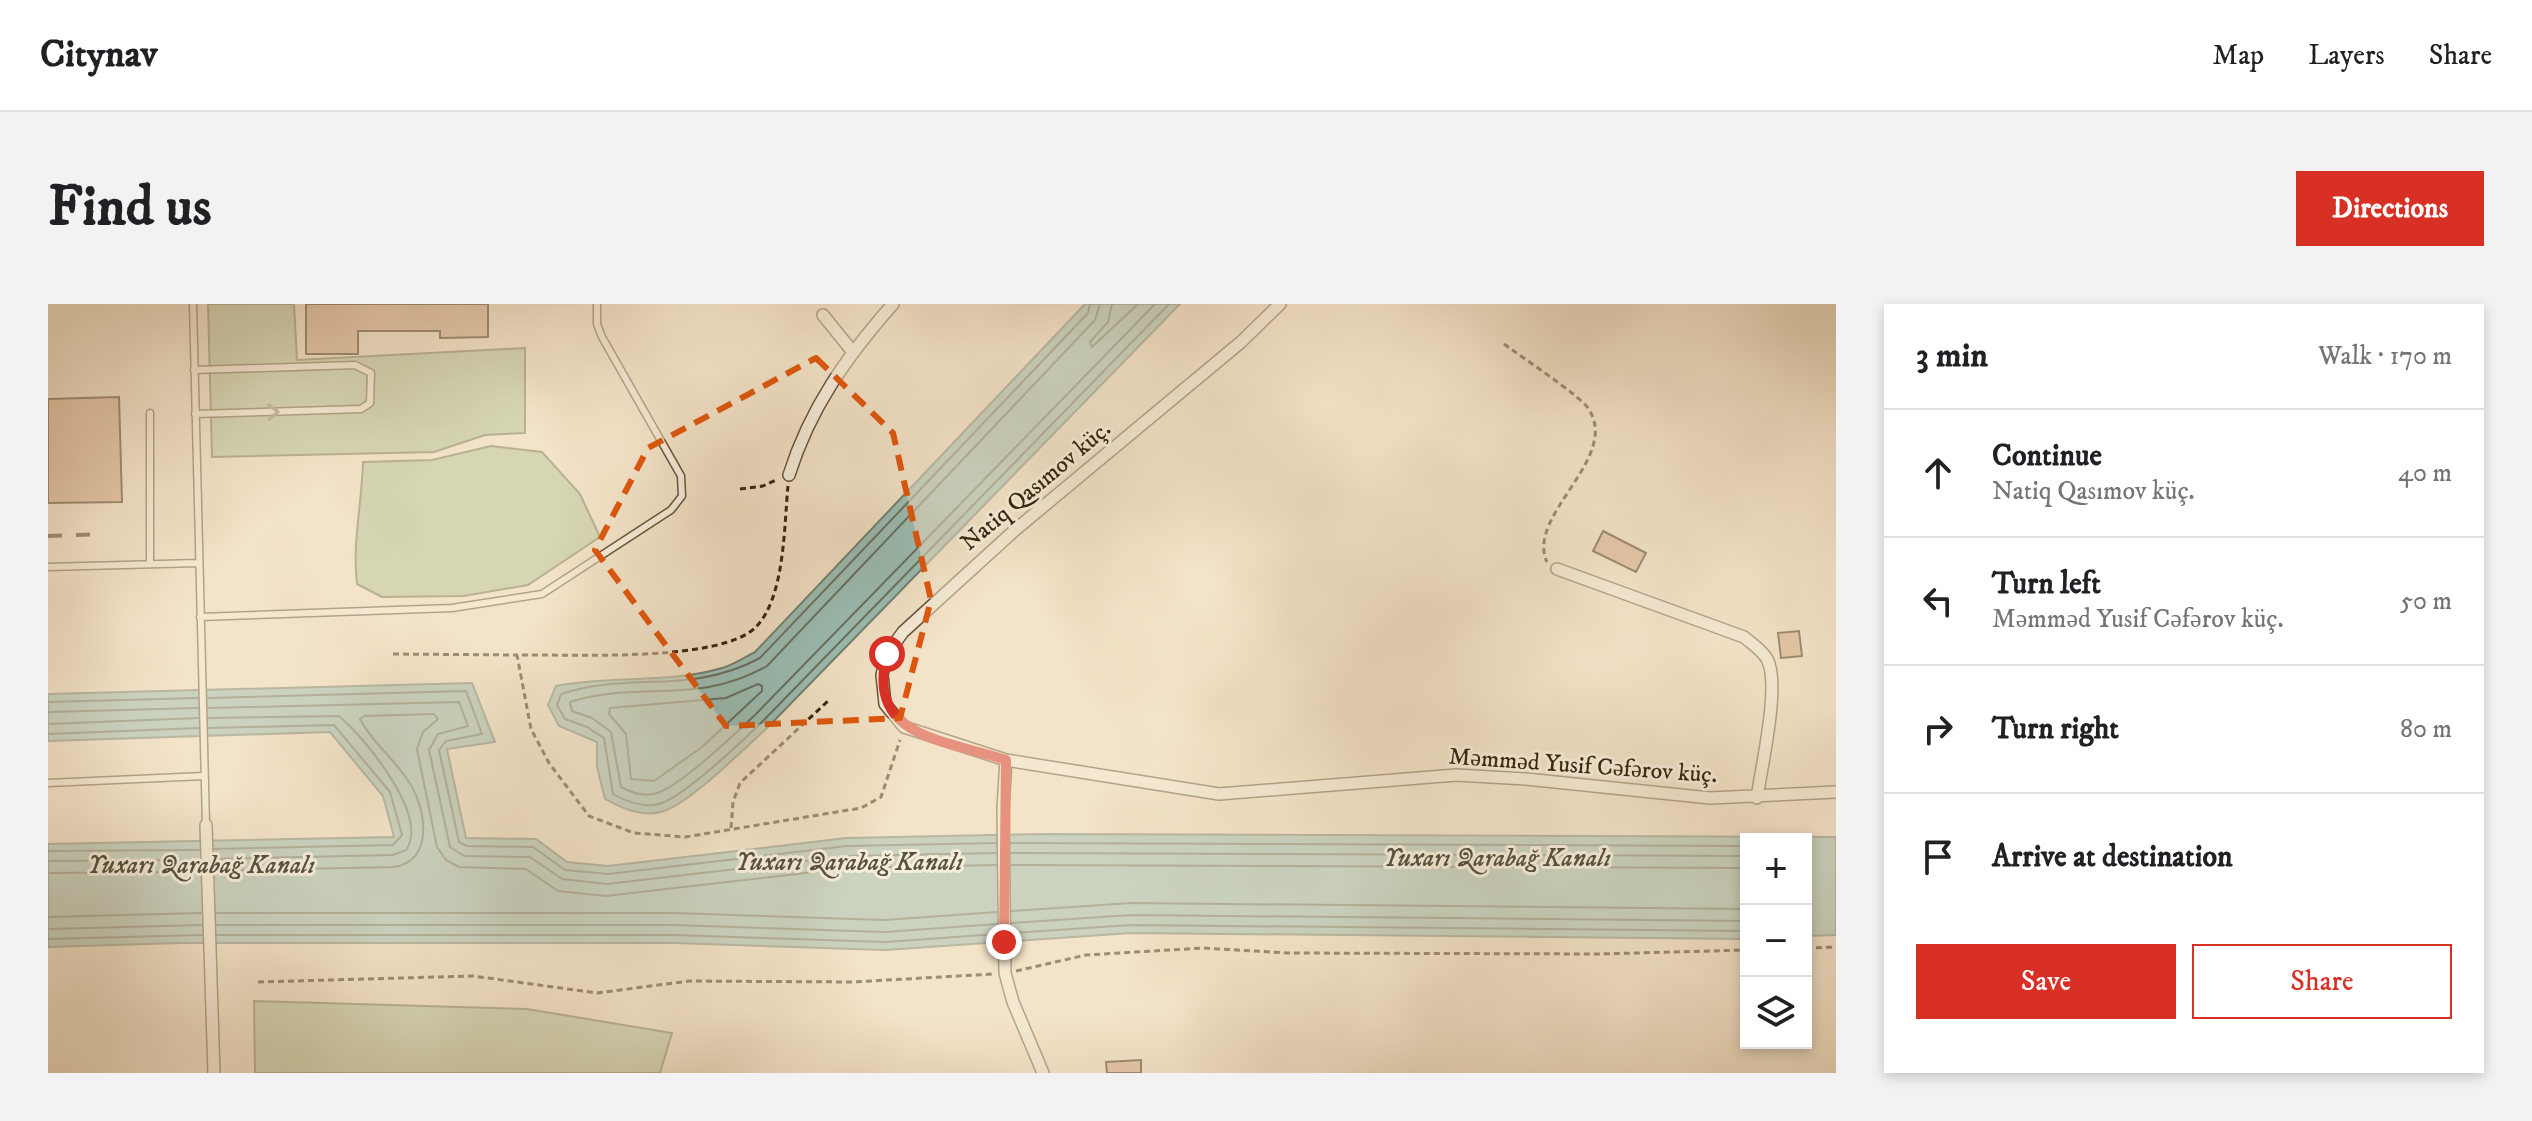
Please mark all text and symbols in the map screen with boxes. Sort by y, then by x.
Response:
text: Citynav [40,31,158,79]
text: Map [2213,38,2264,73]
text: Layers [2308,38,2385,73]
text: Share [2429,38,2492,73]
button: Directions [2296,171,2484,246]
text: Find us [48,173,212,243]
text: 3 min [1916,335,1988,377]
text: Walk · 170 m [2318,340,2452,373]
one-way arrow [267,403,280,421]
street label: Natiq Qasımov küç. [955,414,1117,558]
text: Continue [1992,438,2102,475]
icon: ahead [1916,451,1960,495]
text: 40 m [2398,457,2452,490]
text: Natiq Qasımov küç. [1992,475,2195,508]
text: Turn left [1992,566,2101,603]
icon: left [1916,579,1960,623]
text: 50 m [2400,585,2452,618]
text: Məmməd Yusif Cəfərov küç. [1992,603,2284,636]
route start [869,636,905,672]
icon: right [1916,707,1960,751]
text: Turn right [1992,711,2119,748]
text: 80 m [2400,713,2452,746]
street label: Məmməd Yusif Cəfərov küç. [1448,742,1718,790]
map controls [1740,833,1812,1049]
button: + [1740,833,1812,905]
icon: arrive [1916,835,1960,879]
text: Arrive at destination [1992,839,2233,876]
water label: Yuxarı Qarabağ Kanalı [1383,842,1611,875]
water label: Yuxarı Qarabağ Kanalı [735,846,963,879]
water label: Yuxarı Qarabağ Kanalı [87,849,315,882]
button: − [1740,905,1812,977]
route end [986,924,1022,960]
button: Save [1916,944,2176,1019]
button: Share [2192,944,2452,1019]
button: layers [1740,977,1812,1049]

